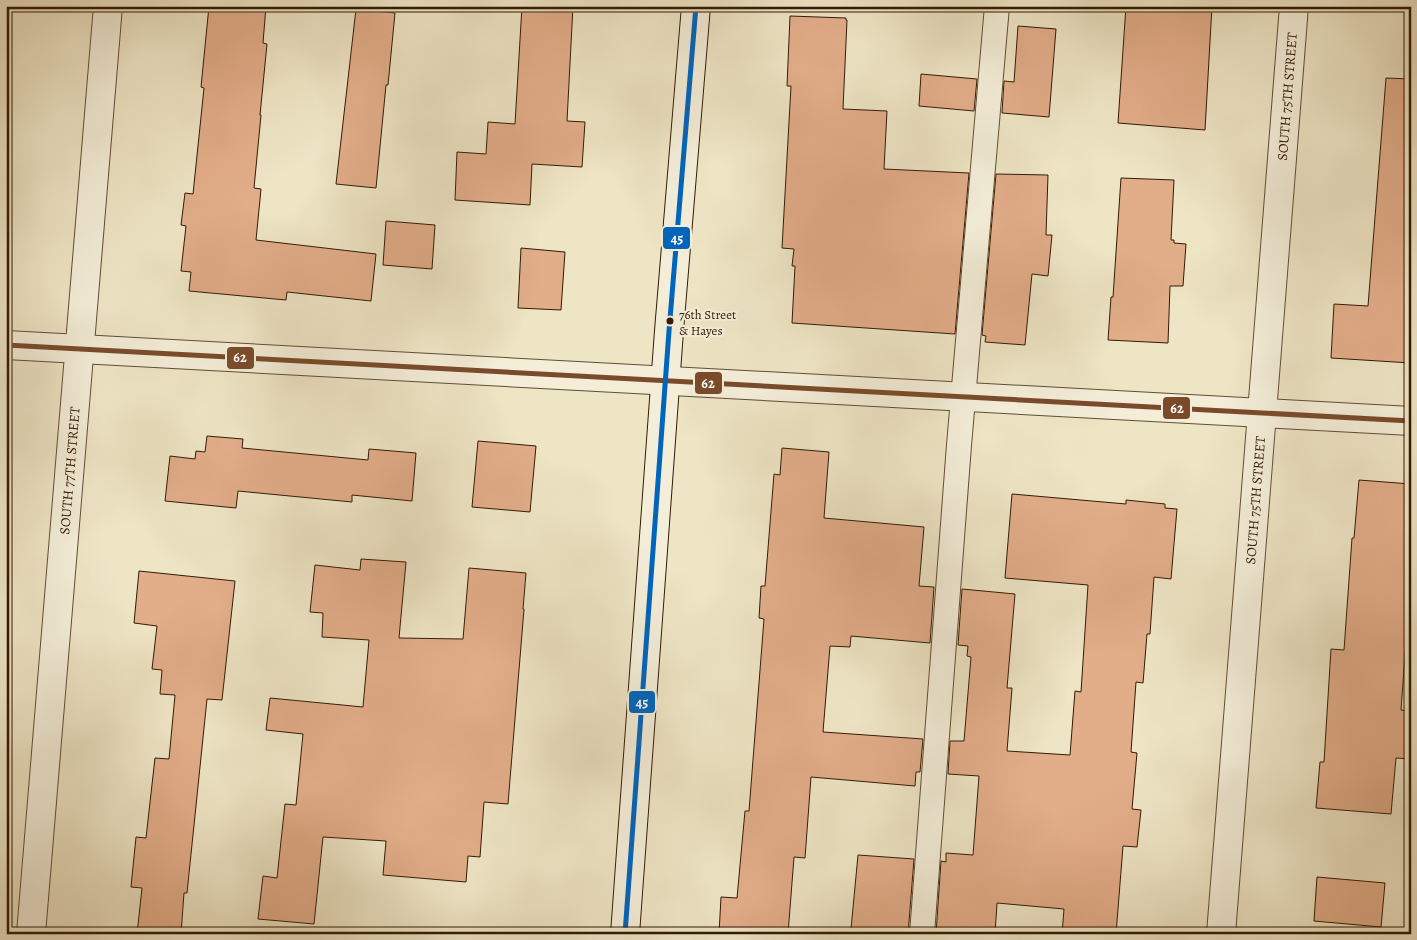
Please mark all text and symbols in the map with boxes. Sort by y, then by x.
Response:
street label: SOUTH 75TH STREET [1273,32,1302,161]
line badge: 45 [662,226,691,250]
text: 45 [671,229,683,248]
place label: 76th Street & Hayes [679,306,737,339]
marker: 76th Street & Hayes [665,316,675,326]
line badge: 62 [226,346,255,370]
text: 62 [233,348,247,367]
line badge: 62 [694,371,723,395]
text: 62 [701,374,715,393]
line badge: 62 [1162,396,1191,420]
text: 62 [1170,399,1184,418]
street label: SOUTH 77TH STREET [55,406,85,535]
street label: SOUTH 75TH STREET [1241,435,1270,565]
line badge: 45 [628,690,656,714]
text: 45 [636,693,648,712]

